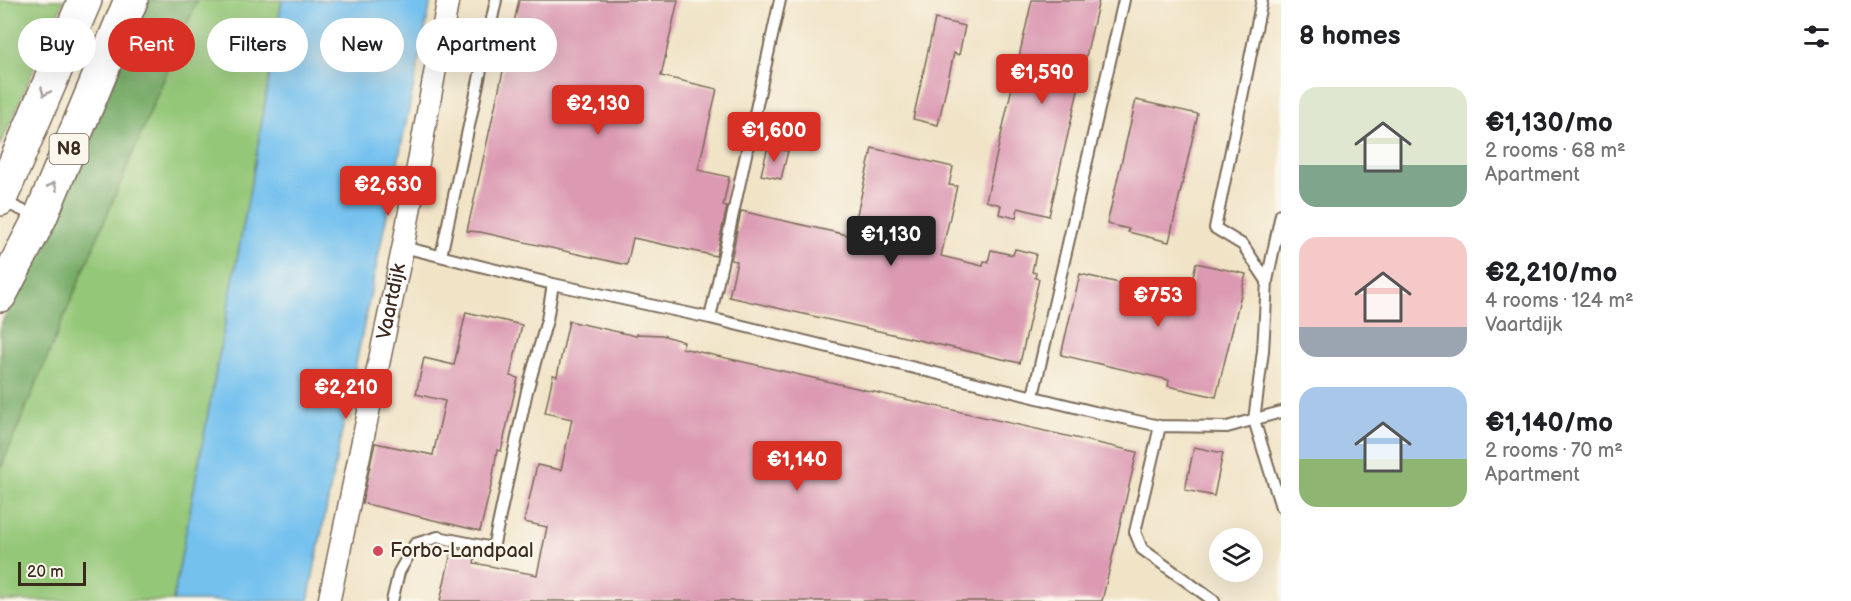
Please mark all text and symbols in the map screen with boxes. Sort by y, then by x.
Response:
chip: Buy [18,18,96,72]
chip: Rent [108,18,195,72]
chip: Filters [207,18,308,72]
chip: New [320,18,404,72]
chip: Apartment [416,18,557,72]
icon: filters [1800,20,1833,53]
text: 8 homes [1299,21,1401,52]
pin: €1,590 [993,54,1091,105]
text: €1,590 [1010,61,1074,85]
pin: €2,130 [549,85,647,136]
one-way arrow [40,86,52,97]
text: €2,130 [566,92,630,116]
text: €1,130/mo [1485,108,1613,139]
icon: home [1347,111,1419,183]
pin: €1,600 [725,112,823,163]
text: €1,600 [742,119,806,143]
road number: N8 [50,134,88,164]
text: 2 rooms · 68 m² [1485,139,1626,163]
text: Apartment [1485,163,1580,187]
pin: €2,630 [339,166,437,217]
text: €2,630 [354,173,422,197]
one-way arrow [46,182,58,193]
pin: €1,130 [842,216,940,267]
text: €1,130 [861,223,921,247]
text: €2,210/mo [1485,258,1617,289]
street label: Vaartdijk [372,261,411,342]
icon: home [1347,261,1419,333]
pin: €753 [1122,277,1194,328]
text: €753 [1133,284,1183,308]
text: 4 rooms · 124 m² [1485,289,1634,313]
text: Vaartdijk [1485,313,1562,337]
pin: €2,210 [297,369,395,420]
text: €2,210 [314,376,378,400]
text: €1,140/mo [1485,408,1613,439]
icon: home [1347,411,1419,483]
text: 2 rooms · 70 m² [1485,439,1623,463]
pin: €1,140 [748,441,846,492]
text: €1,140 [767,448,827,472]
text: Apartment [1485,463,1580,487]
map controls [1209,528,1263,582]
button: layers [1209,528,1263,582]
place label: Forbo-Landpaal [390,539,534,563]
marker: Forbo-Landpaal [371,544,385,558]
scale bar [18,559,86,586]
text: 20 m [27,563,63,582]

